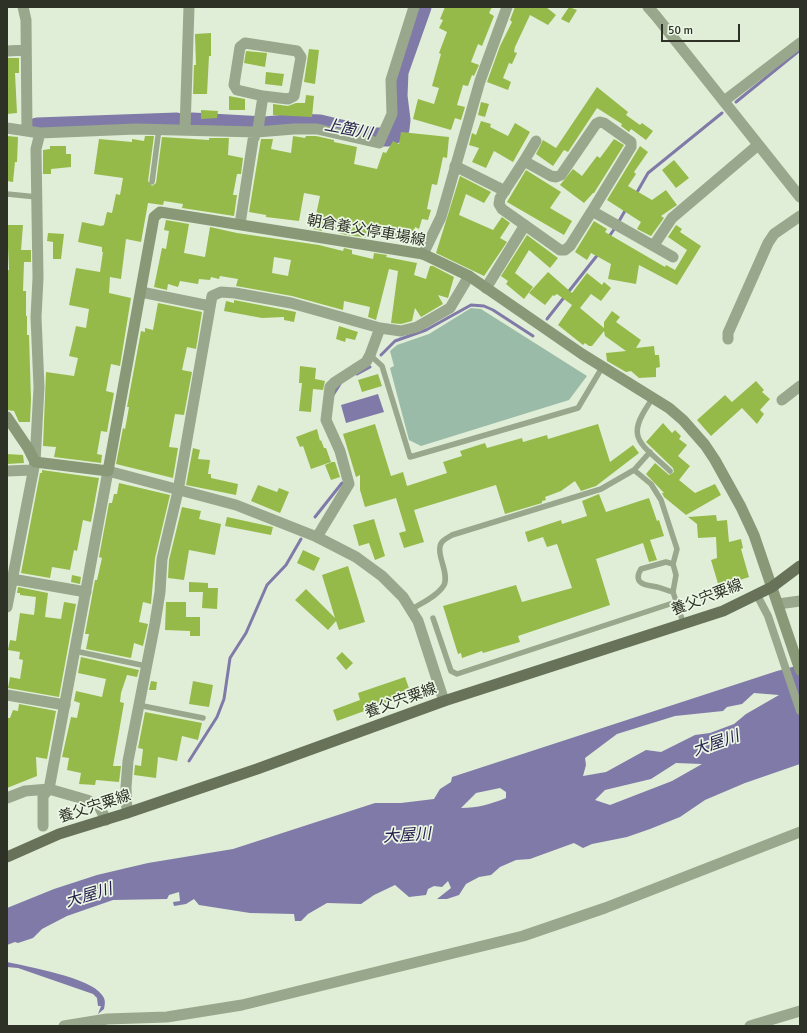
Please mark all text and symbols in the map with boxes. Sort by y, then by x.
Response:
scale bar [663,16,742,42]
text: 50 m [668,23,693,38]
water label: 上箇川 [323,116,373,144]
street label: 朝倉養父停車場線 [305,212,427,250]
street label: 養父宍粟線 [669,576,745,620]
street label: 養父宍粟線 [363,680,439,722]
water label: 大屋川 [690,727,742,761]
street label: 養父宍粟線 [57,787,133,827]
water label: 大屋川 [382,825,432,847]
water label: 大屋川 [63,880,115,912]

